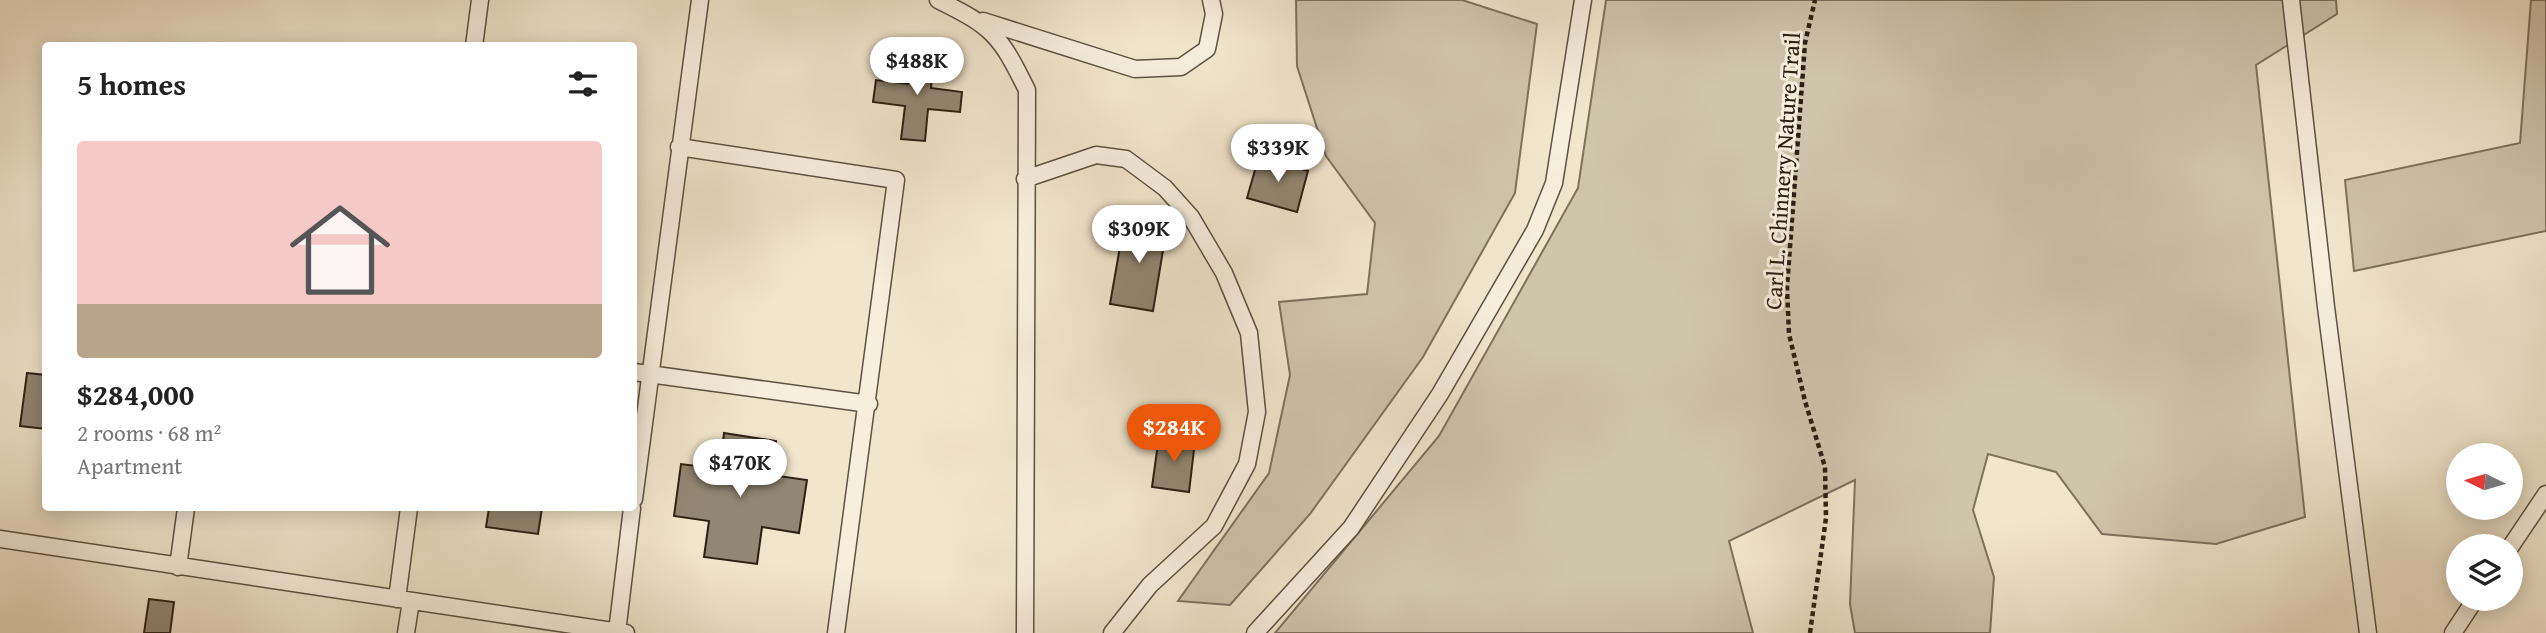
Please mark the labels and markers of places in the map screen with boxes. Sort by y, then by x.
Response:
pin: $488K [868,38,966,97]
pin: $339K [1229,124,1327,184]
pin: $309K [1090,205,1188,265]
pin: $284K [1125,405,1223,464]
pin: $470K [691,440,789,499]

